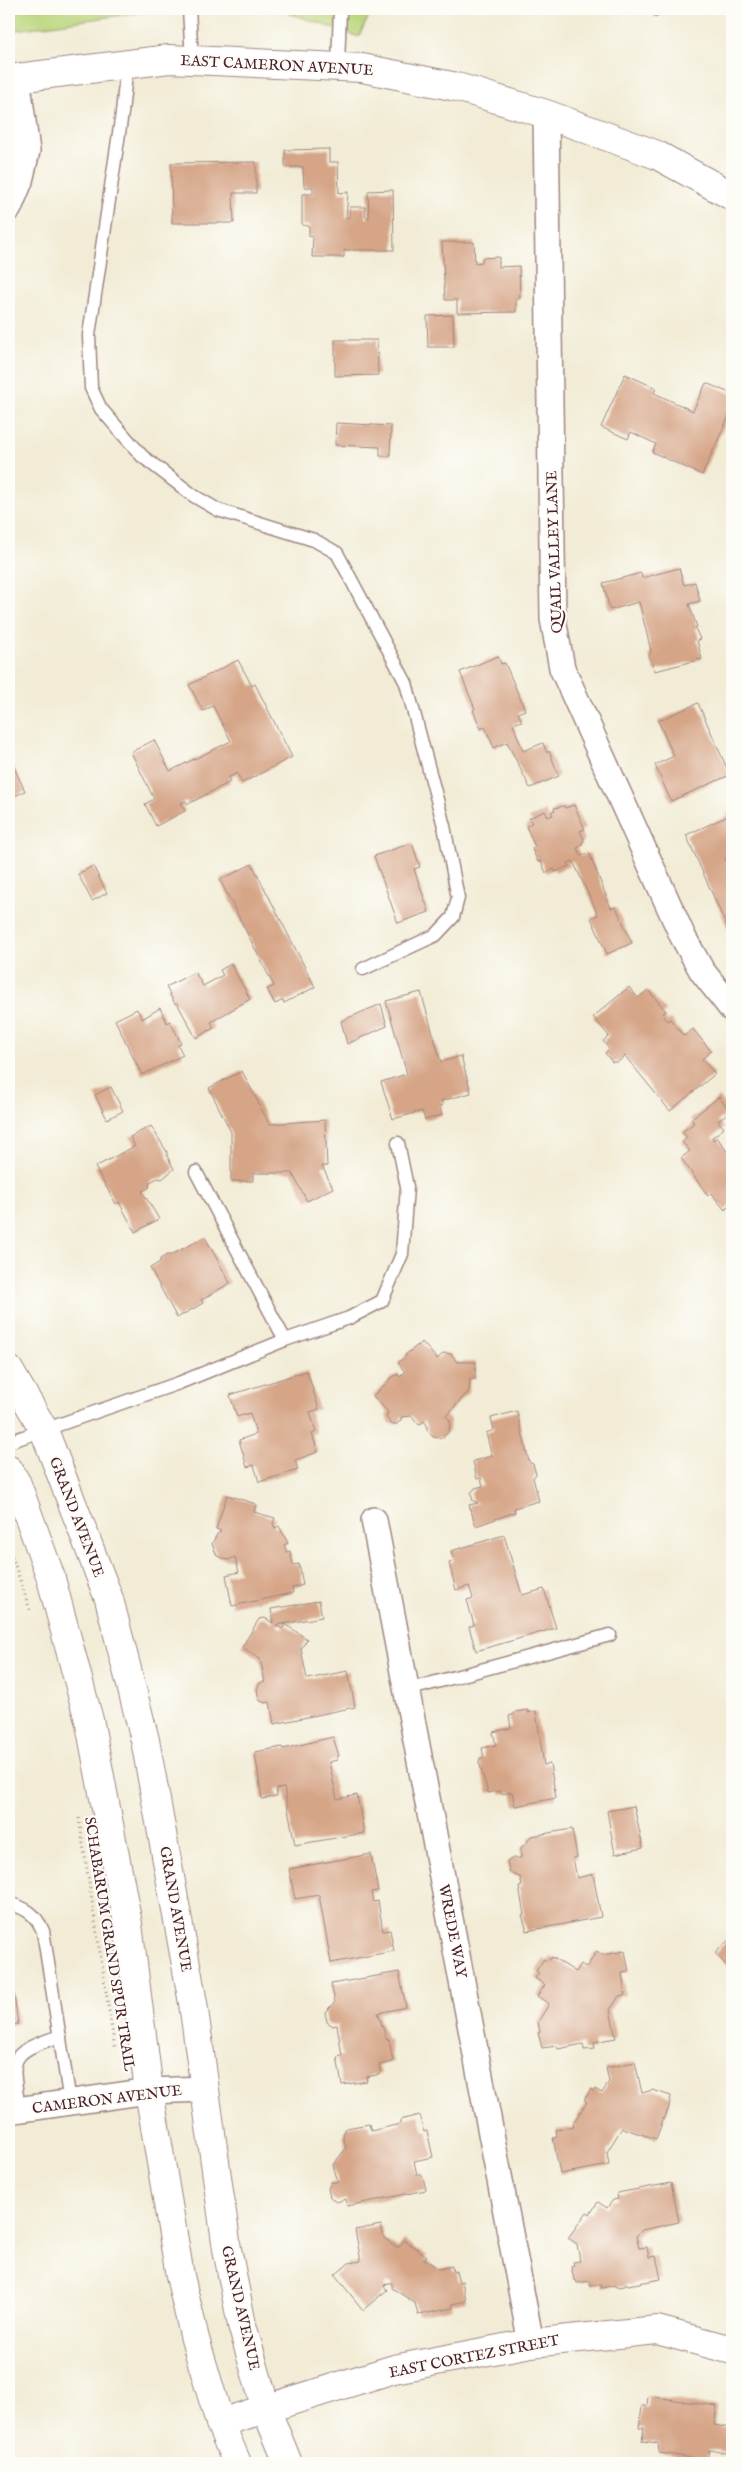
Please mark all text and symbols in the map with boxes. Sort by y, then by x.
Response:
street label: EAST CAMERON AVENUE [180,51,374,80]
street label: QUAIL VALLEY LANE [542,470,567,634]
street label: GRAND AVENUE [45,1454,108,1580]
street label: SCHABARUM GRAND SPUR TRAIL [80,1816,139,2073]
street label: GRAND AVENUE [155,1845,196,1973]
street label: WREDE WAY [434,1883,471,1980]
street label: CAMERON AVENUE [31,2081,183,2118]
street label: GRAND AVENUE [217,2244,264,2372]
street label: EAST CORTEZ STREET [387,2331,561,2382]

